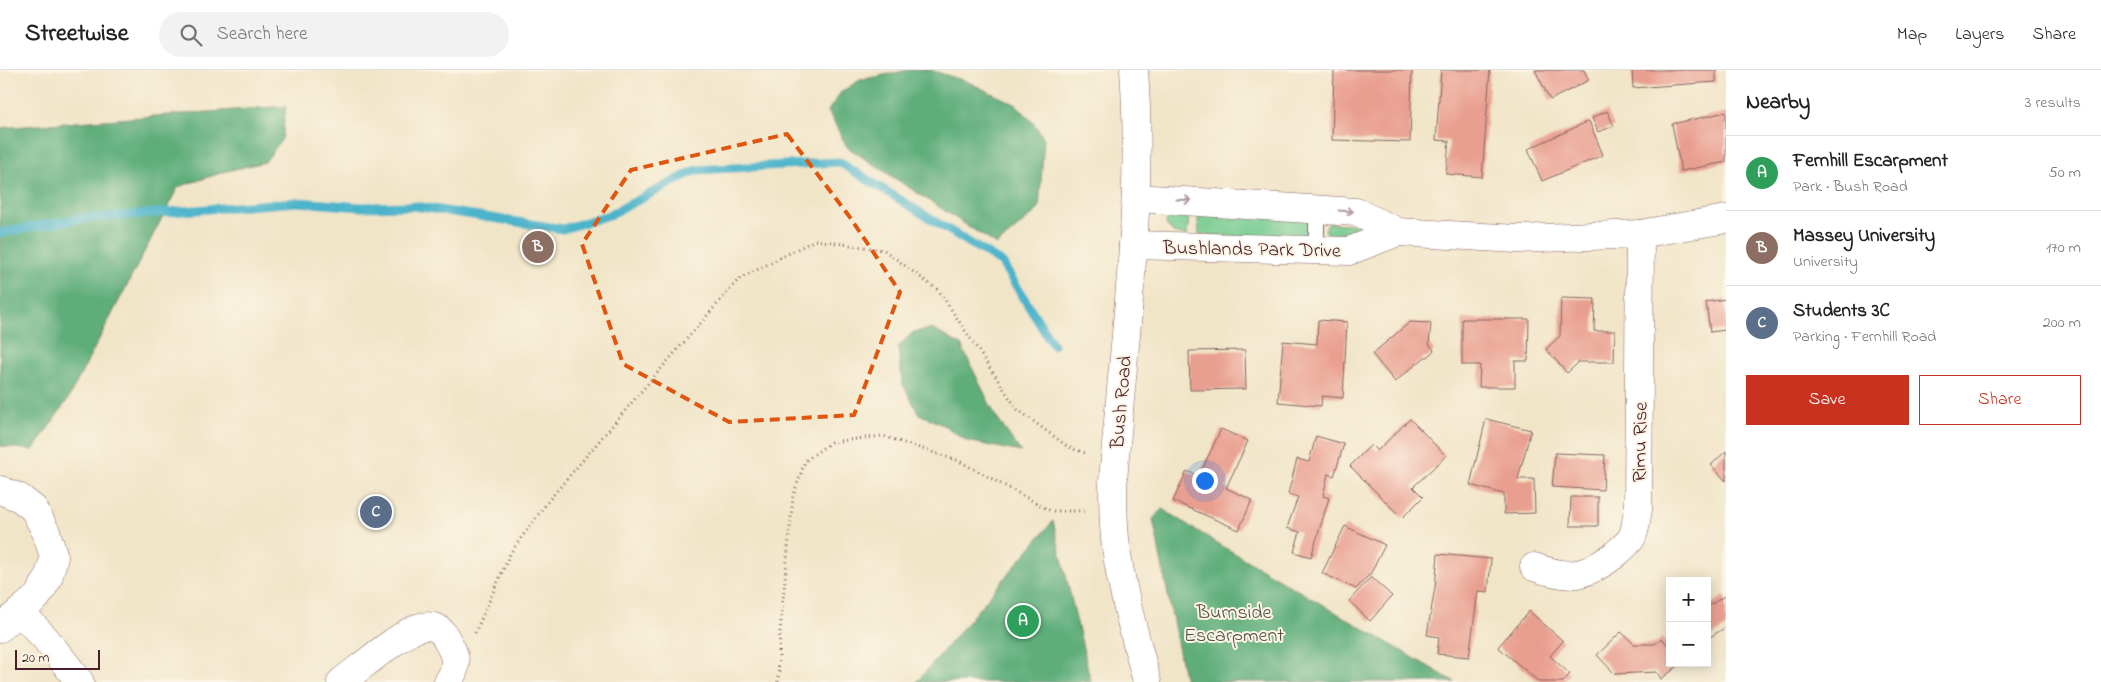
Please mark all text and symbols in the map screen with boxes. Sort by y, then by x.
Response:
search box [159,12,509,57]
text: Streetwise [25,17,129,52]
icon: search [177,21,205,49]
text: Search here [217,21,308,48]
text: Map [1897,22,1927,48]
text: Layers [1955,22,2005,48]
text: Share [2033,22,2076,48]
text: Nearby [1746,88,1810,118]
text: 3 results [2025,91,2081,115]
text: Fernhill Escarpment [1793,148,1948,175]
text: A [1757,161,1767,185]
text: 50 m [2049,161,2081,185]
text: Park · Bush Road [1793,175,1908,199]
one-way arrow [1176,196,1192,205]
one-way arrow [1338,207,1354,216]
text: Massey University [1793,223,1935,250]
pin: B [522,228,554,266]
street label: Bushlands Park Drive [1162,234,1341,267]
text: B [1757,236,1767,260]
text: 170 m [2046,236,2081,260]
text: University [1793,250,1858,274]
text: Students 3C [1793,298,1890,325]
text: C [1758,311,1766,335]
text: 200 m [2043,311,2081,335]
text: Parking · Fernhill Road [1793,325,1936,349]
street label: Bush Road [1104,355,1141,451]
button: Save [1746,375,1909,425]
button: Share [1919,375,2081,425]
street label: Rimu Rise [1626,402,1657,482]
your location [1192,468,1218,494]
pin: C [360,493,392,531]
map controls [1666,577,1711,667]
button: + [1666,577,1711,622]
park label: Burnside Escarpment [1184,599,1284,651]
pin: A [1007,602,1039,640]
button: − [1666,622,1711,667]
scale bar [15,647,100,670]
text: 20 m [22,648,49,669]

